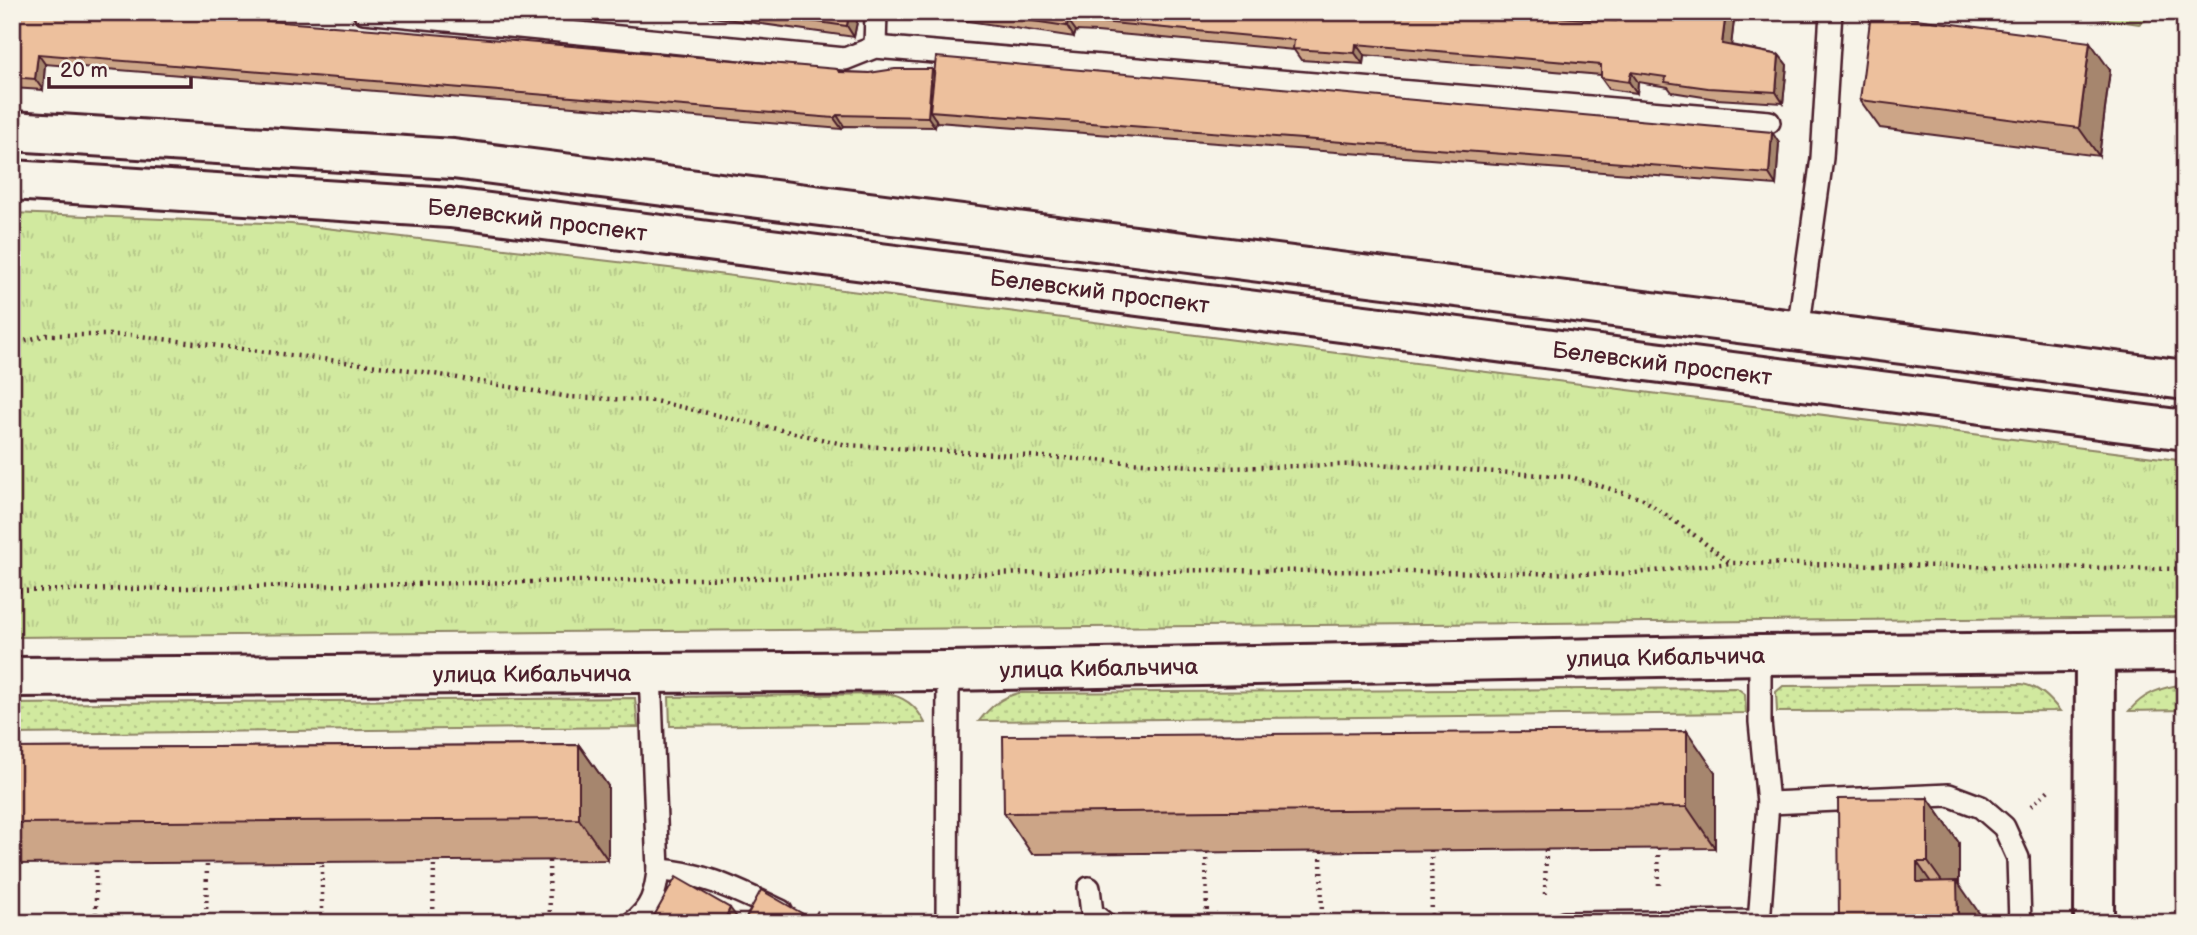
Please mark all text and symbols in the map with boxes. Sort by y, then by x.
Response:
scale bar [49,46,191,90]
text: 20 m [60,58,108,83]
street label: Белевский проспект [427,194,649,248]
street label: Белевский проспект [988,264,1211,320]
street label: Белевский проспект [1551,336,1774,392]
street label: улица Кибальчича [1566,642,1766,674]
street label: улица Кибальчича [999,653,1199,685]
street label: улица Кибальчича [433,660,632,689]

